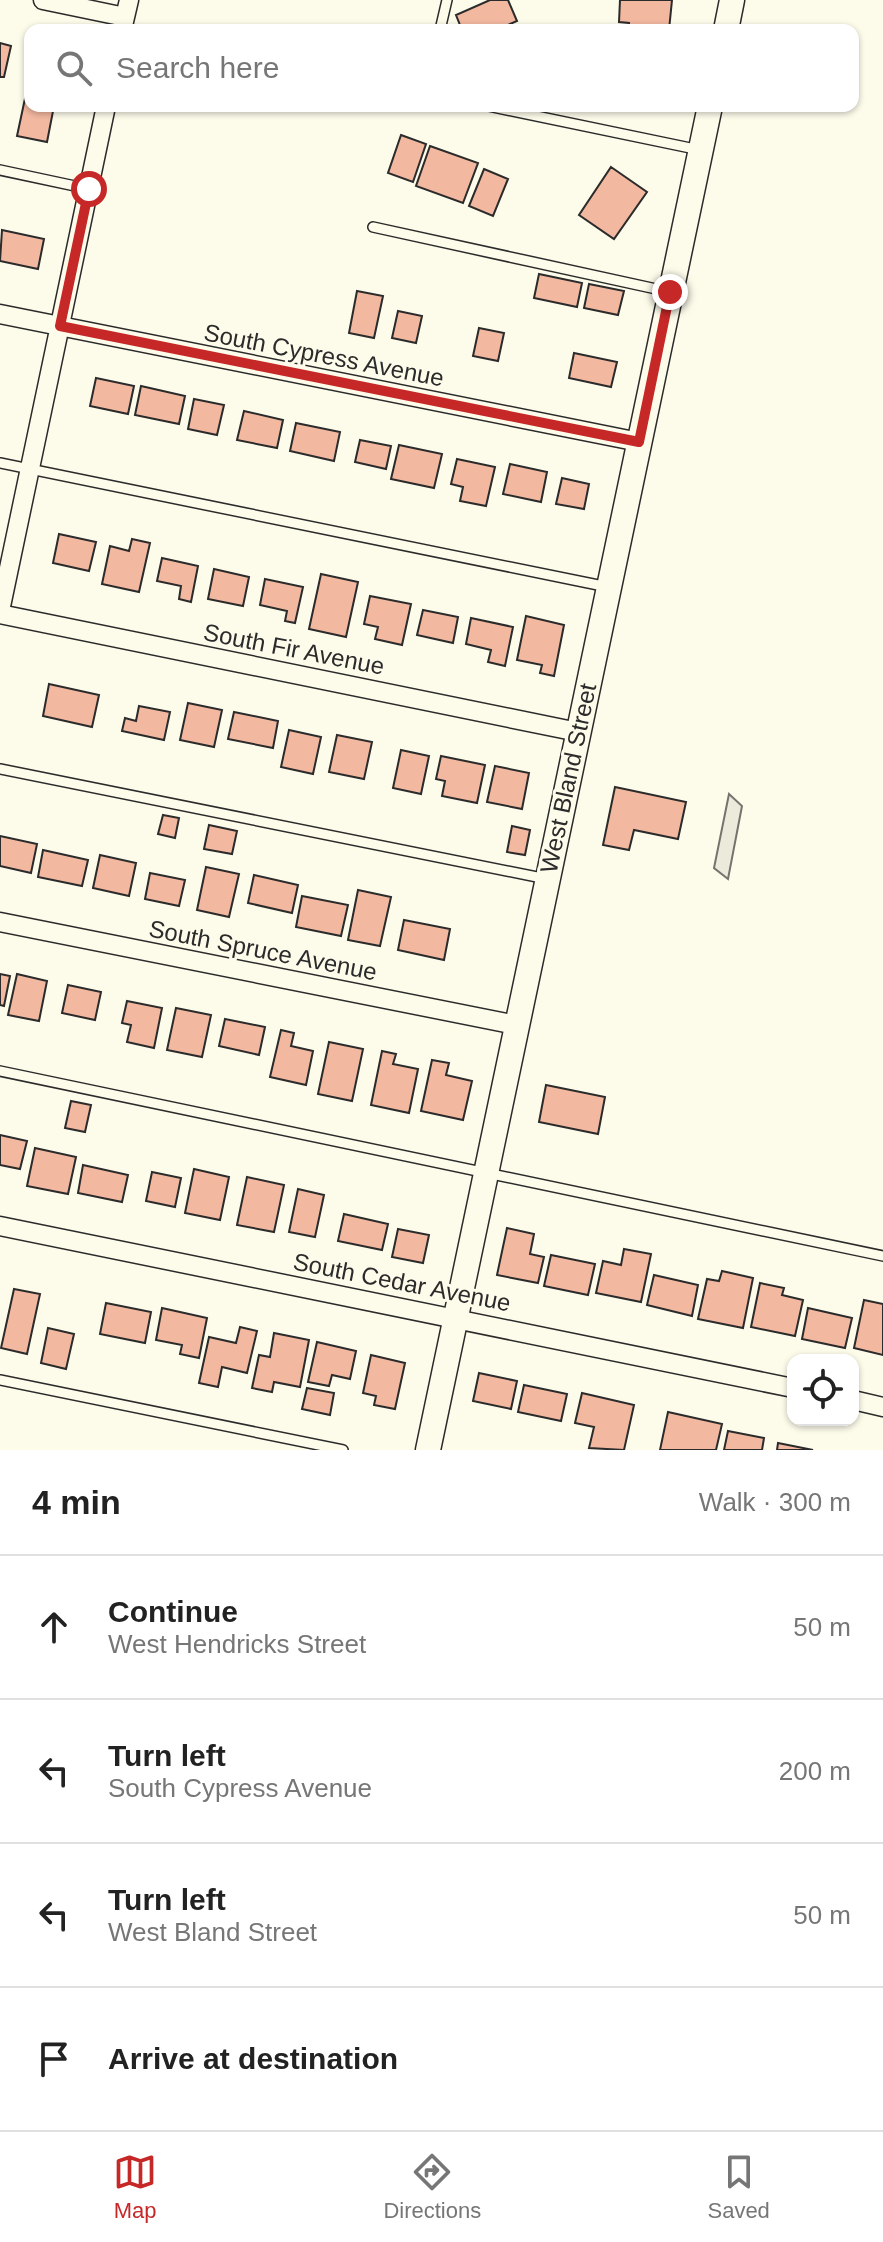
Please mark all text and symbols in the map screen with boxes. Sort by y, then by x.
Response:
search box [24,24,859,112]
icon: search [52,46,96,90]
text: Search here [116,51,279,84]
route start [71,171,107,207]
route end [652,274,688,310]
street label: South Cypress Avenue [202,318,446,392]
street label: South Fir Avenue [201,618,387,680]
street label: West Bland Street [535,680,601,875]
street label: South Spruce Avenue [147,915,379,985]
street label: South Cedar Avenue [291,1248,513,1316]
map controls [787,1354,859,1426]
button: locate [787,1354,859,1426]
text: 4 min [32,1483,121,1521]
text: Walk · 300 m [699,1487,851,1517]
text: Continue [108,1595,238,1628]
icon: ahead [32,1605,76,1649]
text: 50 m [793,1612,851,1642]
text: West Hendricks Street [108,1629,366,1659]
text: Turn left [108,1739,226,1772]
icon: left [32,1749,76,1793]
text: 200 m [779,1756,851,1786]
text: South Cypress Avenue [108,1773,372,1803]
text: Turn left [108,1883,226,1916]
icon: left [32,1893,76,1937]
text: 50 m [793,1900,851,1930]
text: West Bland Street [108,1917,317,1947]
icon: arrive [32,2037,76,2081]
text: Arrive at destination [108,2042,398,2075]
tab: Map [113,2150,157,2224]
tab: Directions [383,2150,481,2224]
tab: Saved [707,2150,770,2224]

